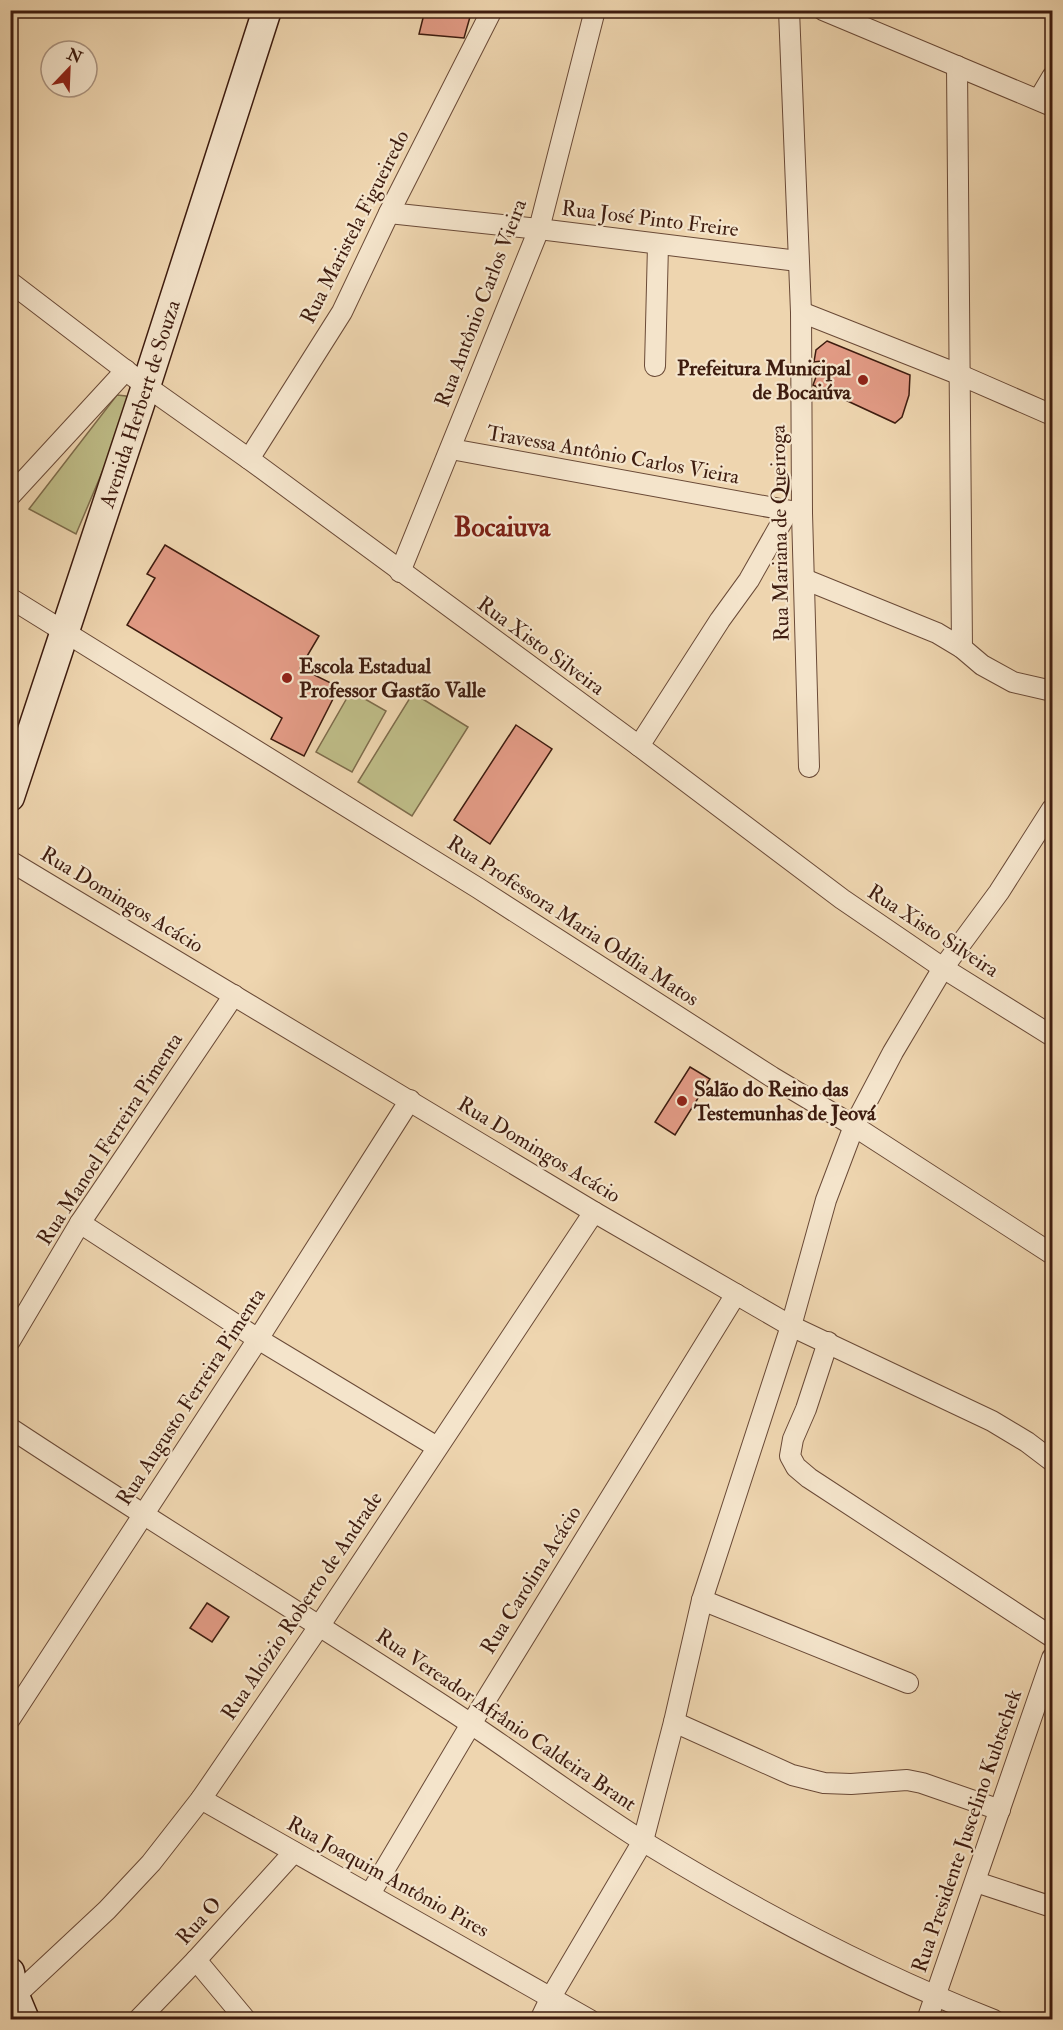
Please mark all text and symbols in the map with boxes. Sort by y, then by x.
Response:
north arrow [39,39,99,99]
text: N [63,44,86,68]
street label: Rua Maristela Figueiredo [295,126,415,328]
street label: Rua Antônio Carlos Vieira [429,195,533,411]
street label: Rua José Pinto Freire [560,195,740,243]
street label: Avenida Herbert de Souza [93,296,186,512]
place label: Prefeitura Municipal de Bocaiúva [677,355,852,406]
marker: Prefeitura Municipal de Bocaiúva [856,373,870,387]
street label: Travessa Antônio Carlos Vieira [485,419,742,491]
street label: Rua Mariana de Queiroga [765,424,795,642]
district label: Bocaiuva [454,511,551,544]
street label: Rua Xisto Silveira [472,591,610,702]
place label: Escola Estadual Professor Gastão Valle [299,653,486,704]
marker: Escola Estadual Professor Gastão Valle [280,671,294,685]
street label: Rua Professora Maria Odília Matos [442,829,704,1013]
street label: Rua Domingos Acácio [36,841,208,959]
street label: Rua Xisto Silveira [862,878,1004,984]
street label: Rua Manoel Ferreira Pimenta [31,1027,189,1250]
place label: Salão do Reino das Testemunhas de Jeová [693,1076,877,1127]
street label: Rua Domingos Acácio [453,1091,625,1209]
marker: Salão do Reino das Testemunhas de Jeová [675,1094,689,1108]
street label: Rua Augusto Ferreira Pimenta [111,1283,272,1511]
street label: Rua Aloizio Roberto de Andrade [215,1486,389,1725]
street label: Rua Carolina Acácio [475,1501,587,1659]
street label: Rua Vereador Afrânio Caldeira Brant [371,1623,642,1818]
street label: Rua Presidente Juscelino Kubtschek [906,1686,1028,1976]
street label: Rua Joaquim Antônio Pires [282,1810,494,1944]
street label: Rua O [170,1891,228,1951]

